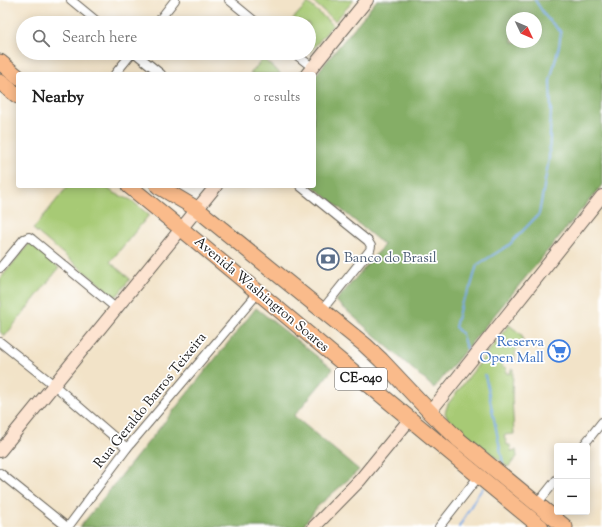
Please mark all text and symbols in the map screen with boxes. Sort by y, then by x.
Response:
north arrow [506,12,542,48]
search box [16,16,316,60]
icon: search [30,27,52,49]
text: Search here [62,28,137,49]
text: Nearby [32,86,84,110]
text: 0 results [254,89,300,107]
street label: Avenida Washington Soares [189,232,333,358]
bank icon: Banco do Brasil [315,246,341,272]
place label: Banco do Brasil [344,249,437,269]
street label: Rua Geraldo Barros Teixeira [90,328,212,473]
place label: Reserva Open Mall [479,333,545,369]
supermarket icon: Reserva Open Mall [546,338,572,364]
road number: CE-040 [335,368,387,390]
map controls [554,443,590,515]
button: + [554,443,590,479]
button: − [554,479,590,515]

